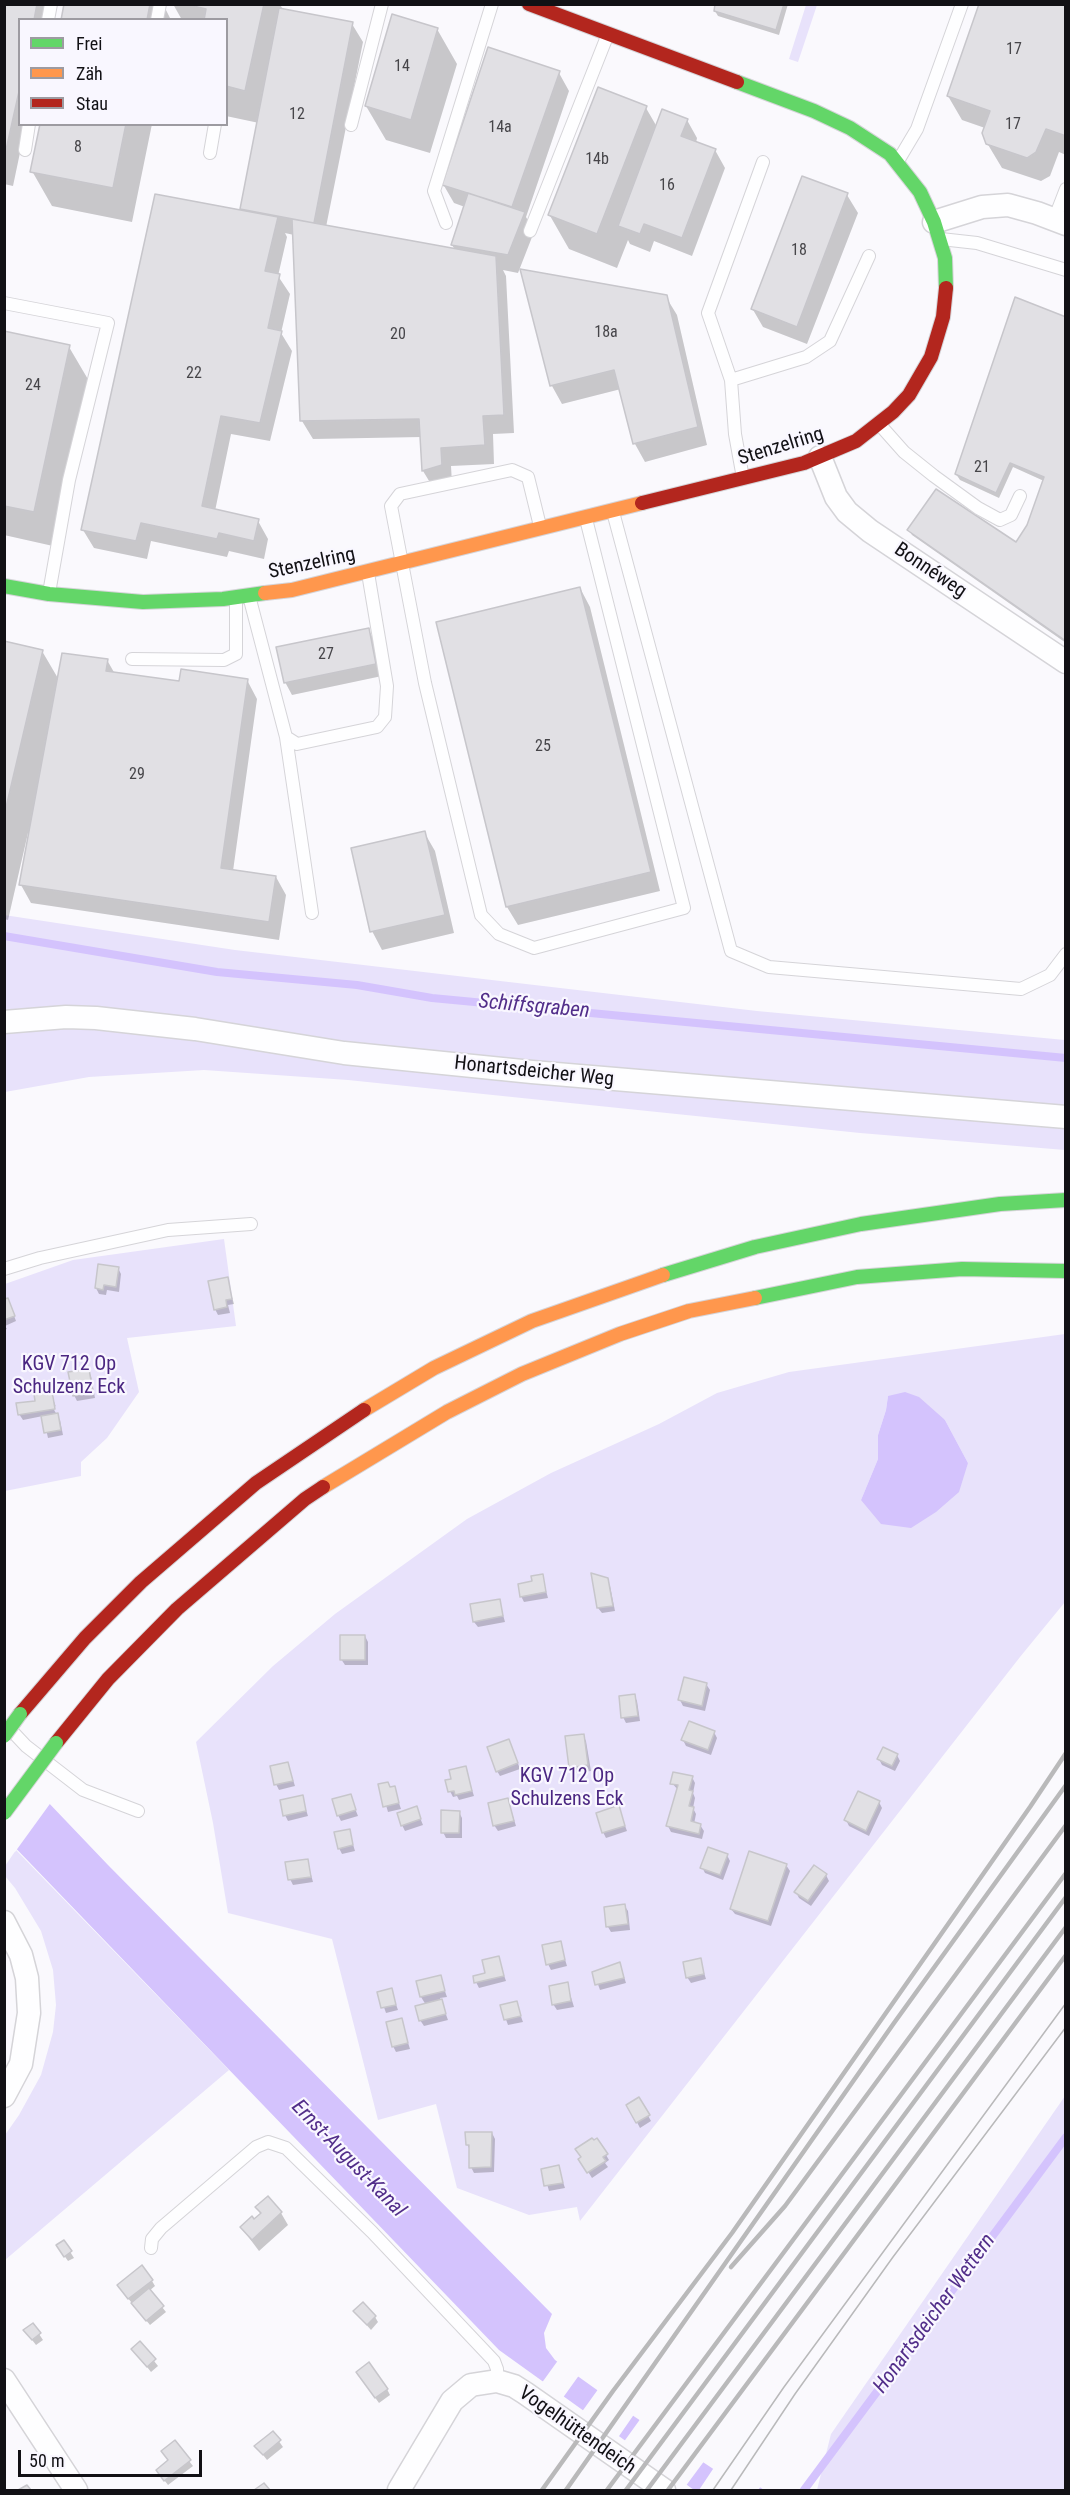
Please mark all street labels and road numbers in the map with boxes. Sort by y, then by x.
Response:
street label: Stenzelring [735,423,827,471]
street label: Bonnéweg [889,538,971,604]
street label: Stenzelring [266,543,358,585]
street label: Honartsdeicher Weg [453,1052,615,1092]
street label: Vogelhüttendeich [514,2382,640,2480]

